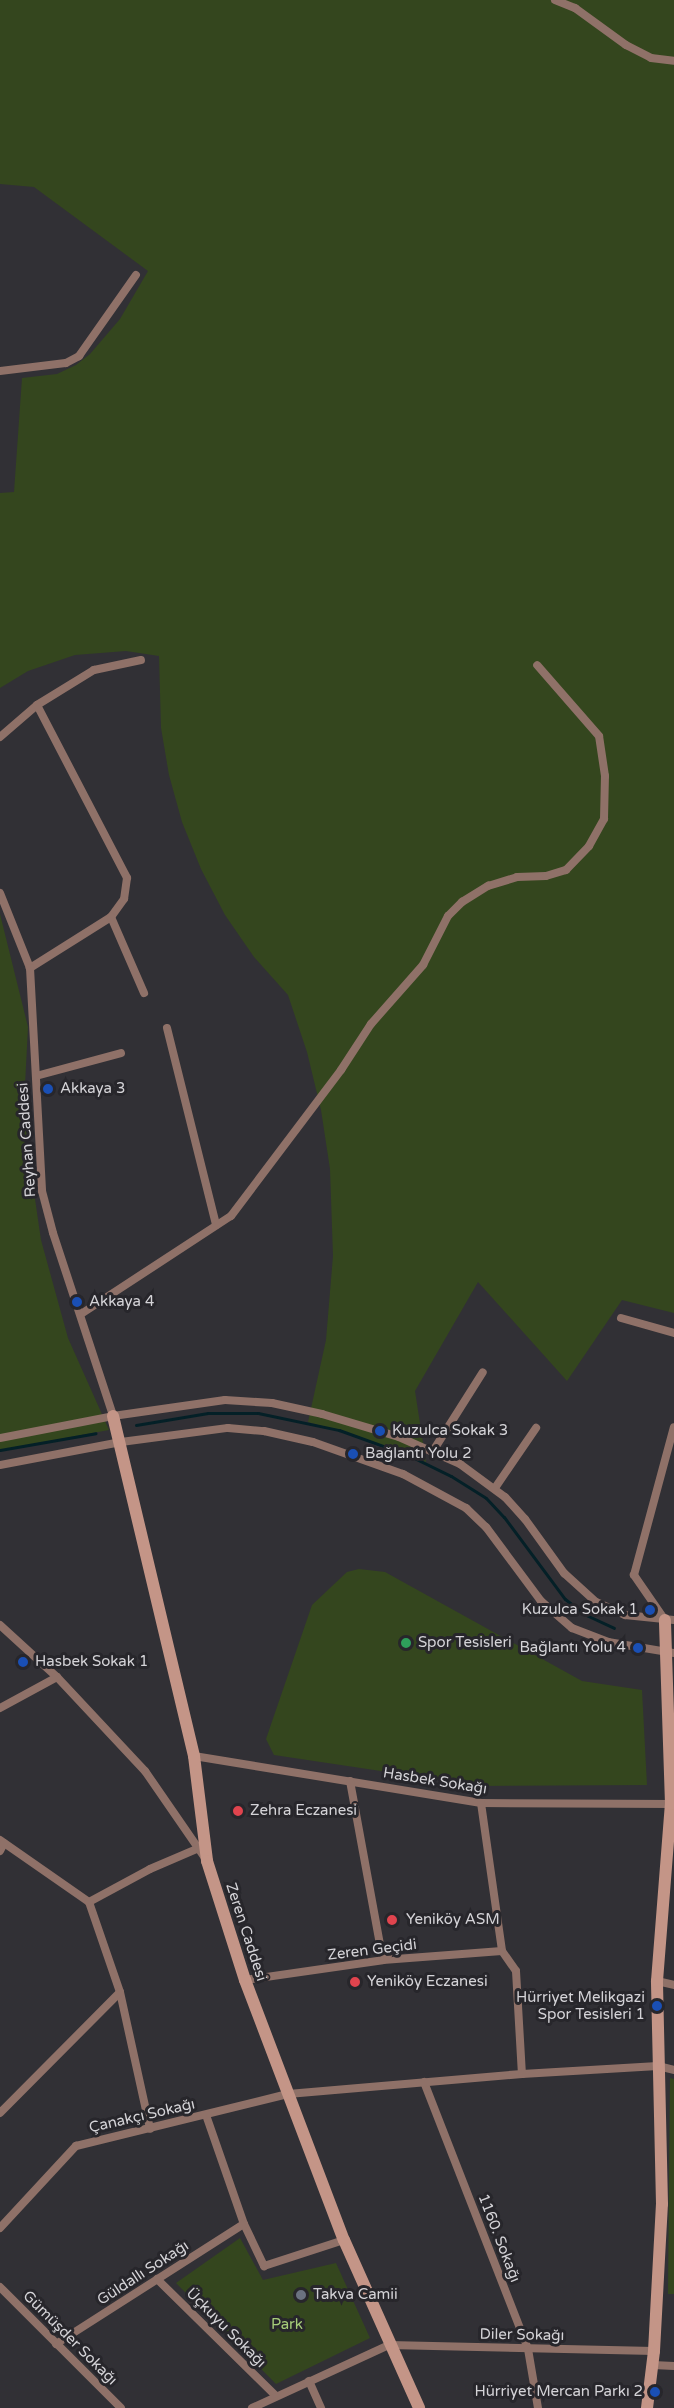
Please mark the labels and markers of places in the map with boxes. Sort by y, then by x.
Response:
place label: Akkaya 3 [60,1080,125,1098]
marker: Akkaya 3 [41,1082,55,1096]
place label: Akkaya 4 [89,1293,154,1311]
marker: Akkaya 4 [70,1295,84,1309]
place label: Kuzulca Sokak 3 [392,1422,508,1440]
marker: Kuzulca Sokak 3 [373,1424,387,1438]
place label: Bağlantı Yolu 2 [365,1445,472,1463]
marker: Bağlantı Yolu 2 [346,1447,360,1461]
place label: Kuzulca Sokak 1 [522,1601,638,1619]
marker: Kuzulca Sokak 1 [643,1603,657,1617]
place label: Spor Tesisleri [418,1634,512,1652]
marker: Spor Tesisleri [399,1636,413,1650]
place label: Bağlantı Yolu 4 [519,1639,626,1657]
marker: Bağlantı Yolu 4 [631,1641,645,1655]
place label: Hasbek Sokak 1 [35,1653,148,1671]
marker: Hasbek Sokak 1 [16,1655,30,1669]
place label: Zehra Eczanesi [250,1802,357,1820]
marker: Zehra Eczanesi [231,1804,245,1818]
marker: Yeniköy ASM [383,1911,401,1929]
place label: Yeniköy ASM [406,1911,500,1929]
place label: Yeniköy Eczanesi [367,1973,488,1991]
marker: Yeniköy Eczanesi [348,1975,362,1989]
place label: Hürriyet Melikgazi Spor Tesisleri 1 [516,1988,645,2023]
marker: Hürriyet Melikgazi Spor Tesisleri 1 [650,1999,664,2013]
place label: Takva Camii [313,2286,398,2304]
marker: Takva Camii [294,2288,308,2302]
place label: Hürriyet Mercan Parkı 2 [475,2383,643,2401]
marker: Hürriyet Mercan Parkı 2 [648,2385,662,2399]

